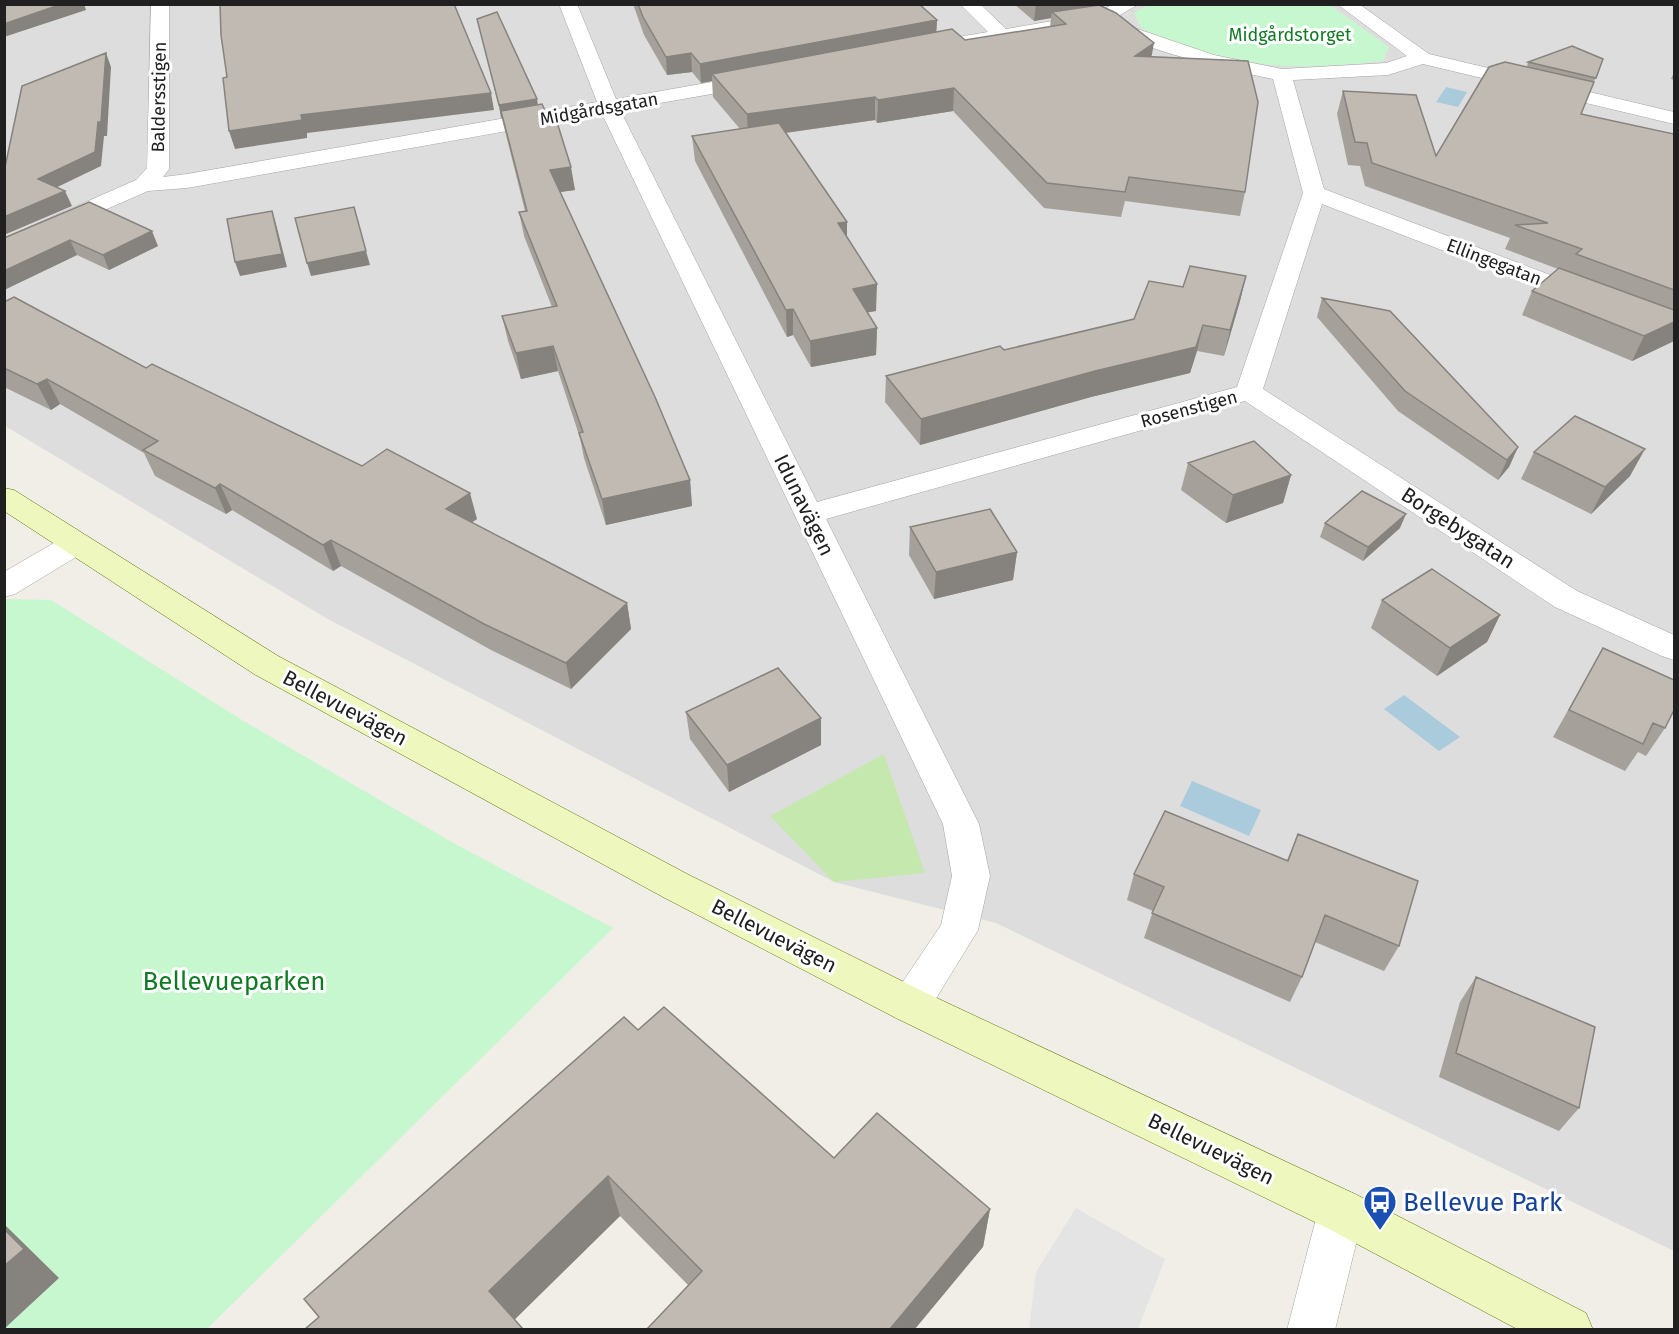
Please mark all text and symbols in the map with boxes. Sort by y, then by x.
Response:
park label: Midgårdstorget [1228,24,1352,46]
street label: Baldersstigen [147,41,171,153]
street label: Midgårdsgatan [538,88,660,130]
street label: Ellingegatan [1443,234,1545,290]
street label: Rosenstigen [1138,386,1240,432]
street label: Idunavägen [768,450,840,560]
street label: Borgebygatan [1396,482,1520,574]
street label: Bellevuevägen [278,664,412,752]
street label: Bellevuevägen [707,893,841,979]
park label: Bellevueparken [142,966,326,997]
street label: Bellevuevägen [1144,1107,1278,1191]
bus stop icon: Bellevue Park [1362,1184,1398,1231]
place label: Bellevue Park [1403,1187,1563,1218]

